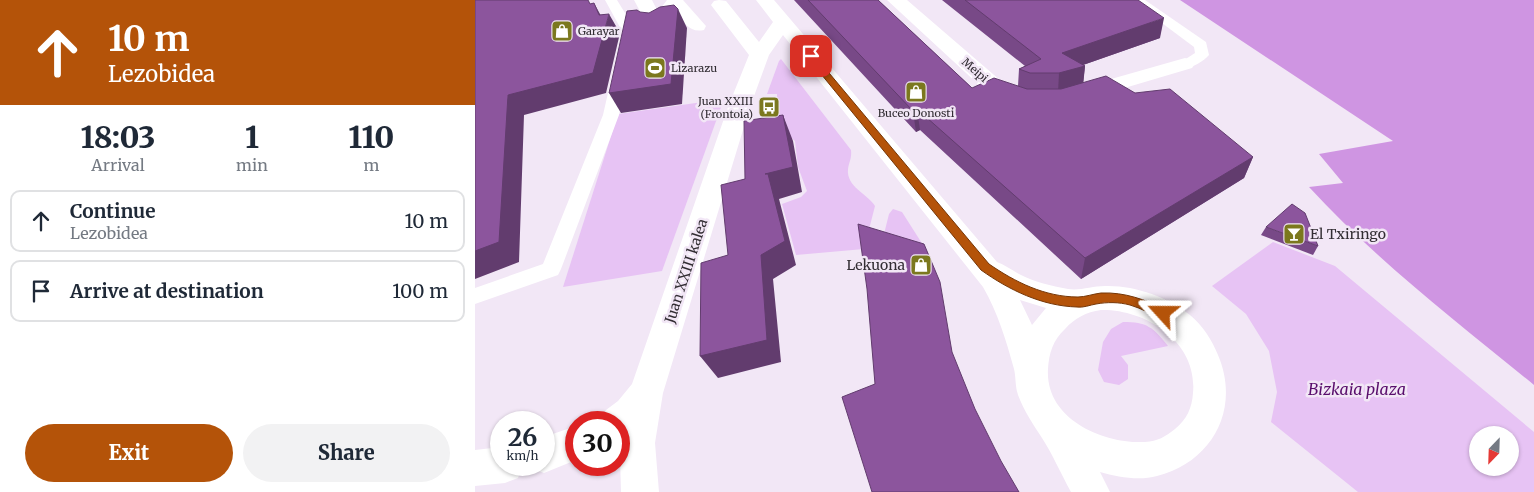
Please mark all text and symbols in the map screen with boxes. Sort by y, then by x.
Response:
text: 10 m [108,17,189,61]
shop icon: Garayar [550,19,574,43]
icon: ahead [25,20,90,85]
place label: Garayar [578,24,620,38]
pin [790,35,832,77]
icon: arrive [797,42,825,70]
street label: Meipi [959,55,991,85]
sports icon: Lizarazu [643,56,667,80]
text: Lezobidea [108,60,215,88]
place label: Lizarazu [671,61,717,75]
shop icon: Buceo Donosti [904,80,928,104]
place label: Juan XXIII (Frontoia) [697,94,753,121]
bus stop icon: Juan XXIII (Frontoia) [757,95,781,119]
place label: Buceo Donosti [878,106,955,120]
text: 18:03 [81,118,156,156]
text: 1 [245,118,259,156]
text: 110 [348,118,394,156]
text: Arrival [91,155,145,175]
text: min [236,155,268,175]
text: m [363,155,379,175]
text: Continue [70,199,156,223]
icon: ahead [27,207,55,235]
text: 10 m [405,209,448,233]
street label: Juan XXIII kalea [660,216,712,326]
bar icon: El Txiringo [1282,222,1306,246]
text: Lezobidea [70,223,148,243]
place label: El Txiringo [1310,225,1386,243]
shop icon: Lekuona [909,253,933,277]
place label: Lekuona [846,256,905,274]
icon: arrive [27,277,55,305]
text: Arrive at destination [70,279,264,303]
text: 100 m [392,279,448,303]
position arrow [1136,286,1188,338]
park label: Bizkaia plaza [1308,379,1406,399]
speed limit sign: 30 [565,411,630,476]
text: 26 [508,421,537,453]
button: Exit [25,424,233,482]
button: Share [243,424,450,482]
north arrow [1469,426,1519,476]
map controls [1469,426,1519,476]
text: km/h [507,448,538,463]

